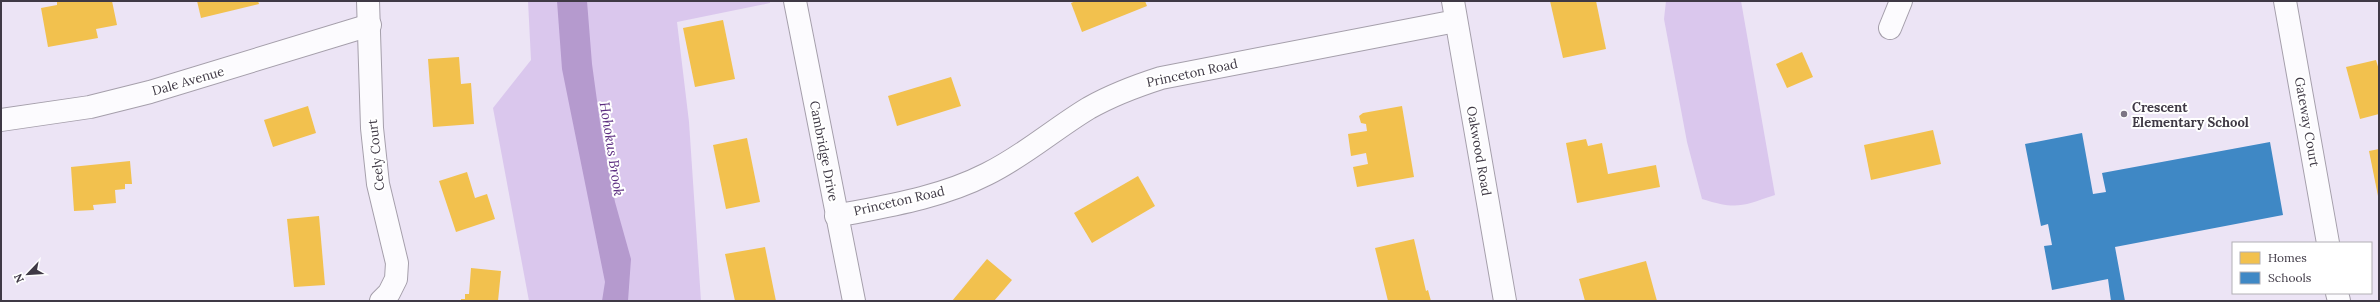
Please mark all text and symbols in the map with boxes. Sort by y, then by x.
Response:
street label: Princeton Road [1145,55,1239,91]
street label: Dale Avenue [150,63,226,99]
street label: Gateway Court [2291,76,2323,168]
street label: Cambridge Drive [806,99,842,203]
place label: Crescent Elementary School [2132,99,2249,131]
water label: Hohokus Brook [596,101,628,197]
street label: Oakwood Road [1463,105,1495,197]
marker: Crescent Elementary School [2119,109,2129,119]
street label: Ceely Court [364,118,388,192]
street label: Princeton Road [852,182,946,220]
legend [2232,242,2372,294]
text: Homes [2268,250,2307,265]
north arrow [8,254,48,294]
text: Schools [2268,270,2312,285]
text: N [11,271,27,285]

